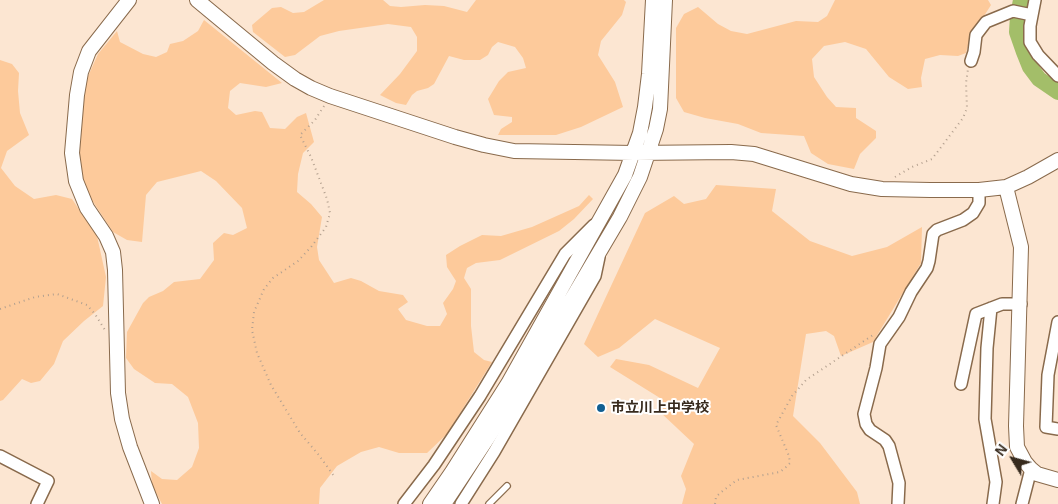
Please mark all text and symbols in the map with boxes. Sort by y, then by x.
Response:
place label: 市立川上中学校 [611,400,709,416]
marker: 市立川上中学校 [595,402,607,414]
north arrow [988,434,1038,484]
text: N [992,441,1010,459]

